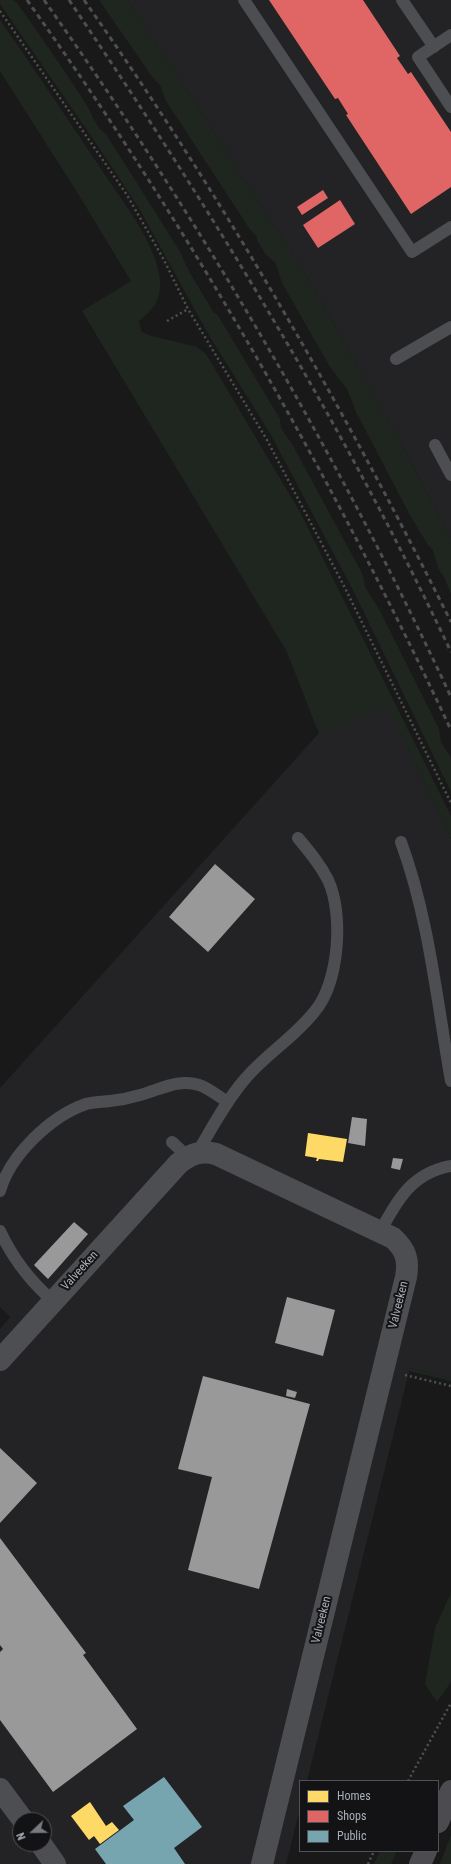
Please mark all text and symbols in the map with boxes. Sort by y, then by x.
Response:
street label: Valveeken [59,1248,101,1294]
street label: Valveeken [386,1280,412,1330]
street label: Valveeken [309,1595,335,1645]
legend [299,1780,439,1852]
text: Homes [337,1789,371,1803]
text: Shops [337,1809,366,1823]
north arrow [12,1812,52,1852]
text: Public [337,1829,366,1843]
text: N [14,1831,29,1842]

